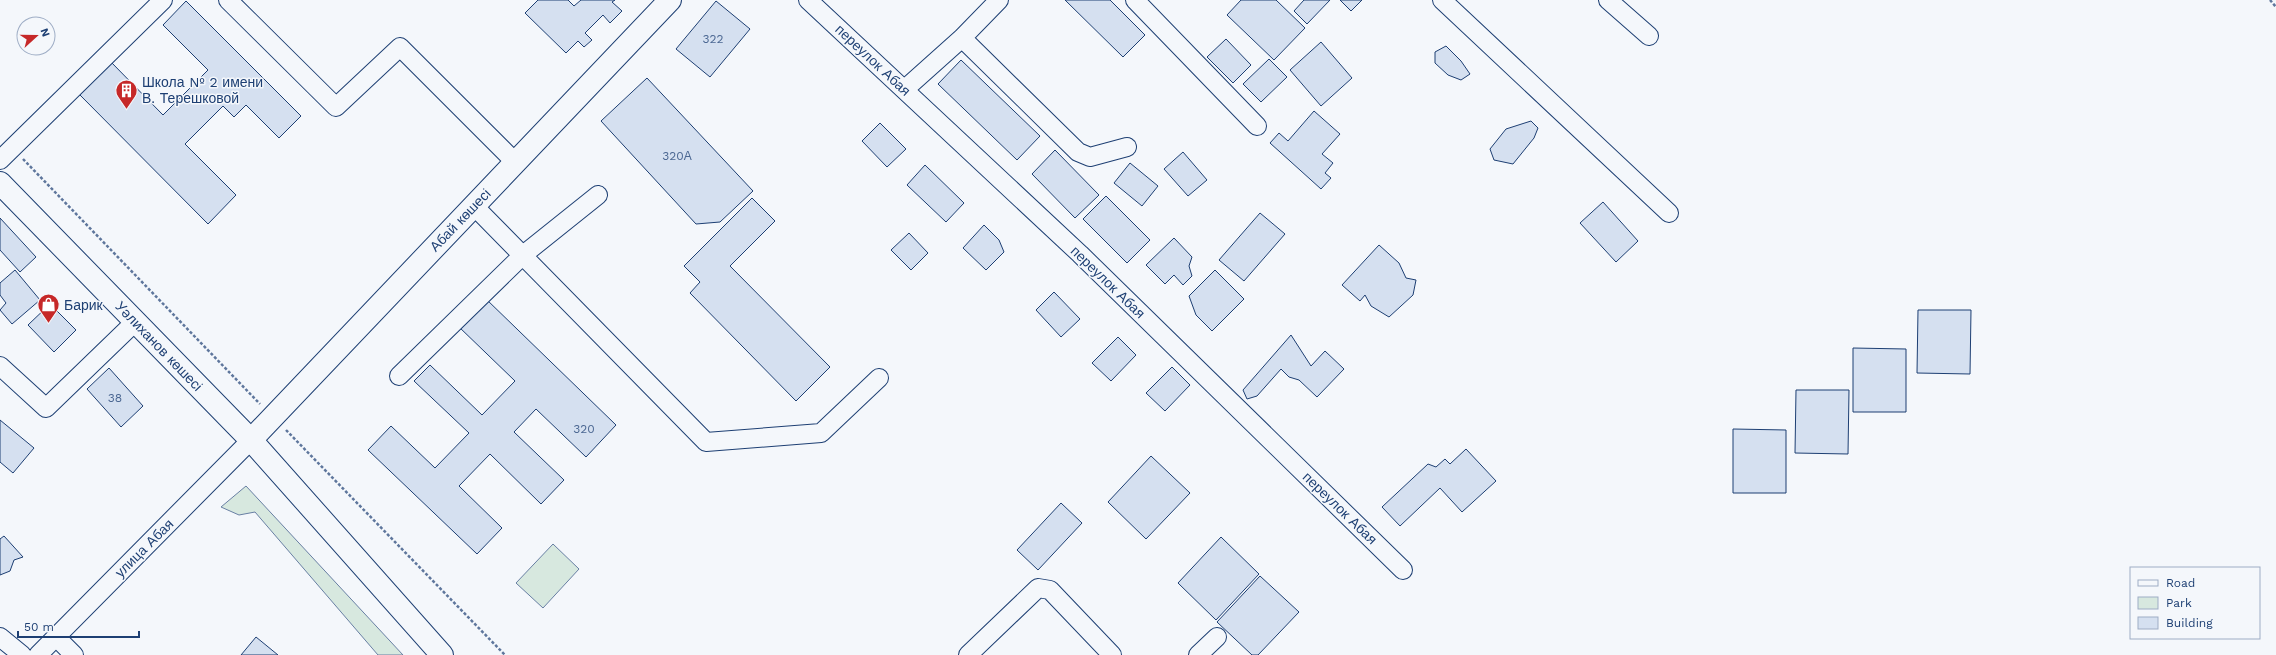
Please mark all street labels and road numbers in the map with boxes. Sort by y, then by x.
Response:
street label: переулок Абая [832,21,914,99]
street label: Абай көшесі [426,186,494,254]
street label: переулок Абая [1068,243,1148,321]
street label: Уәлиханов көшесі [112,298,206,394]
street label: переулок Абая [1300,469,1380,547]
street label: улица Абая [112,516,176,580]

